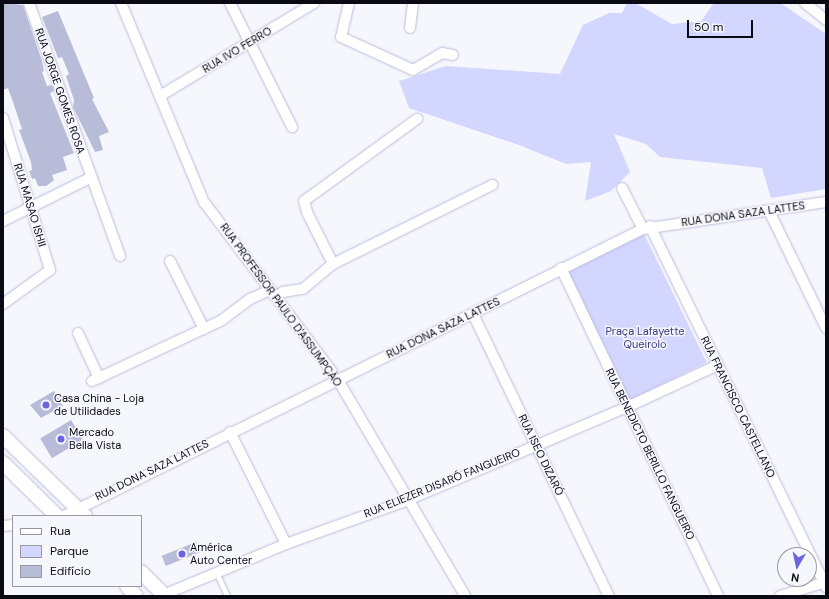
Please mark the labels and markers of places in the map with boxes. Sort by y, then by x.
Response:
place label: Casa China - Loja de Utilidades [54,392,144,418]
marker: Casa China - Loja de Utilidades [41,400,51,410]
place label: Mercado Bella Vista [69,426,121,452]
marker: Mercado Bella Vista [56,434,66,444]
place label: América Auto Center [190,541,252,567]
marker: América Auto Center [177,549,187,559]

